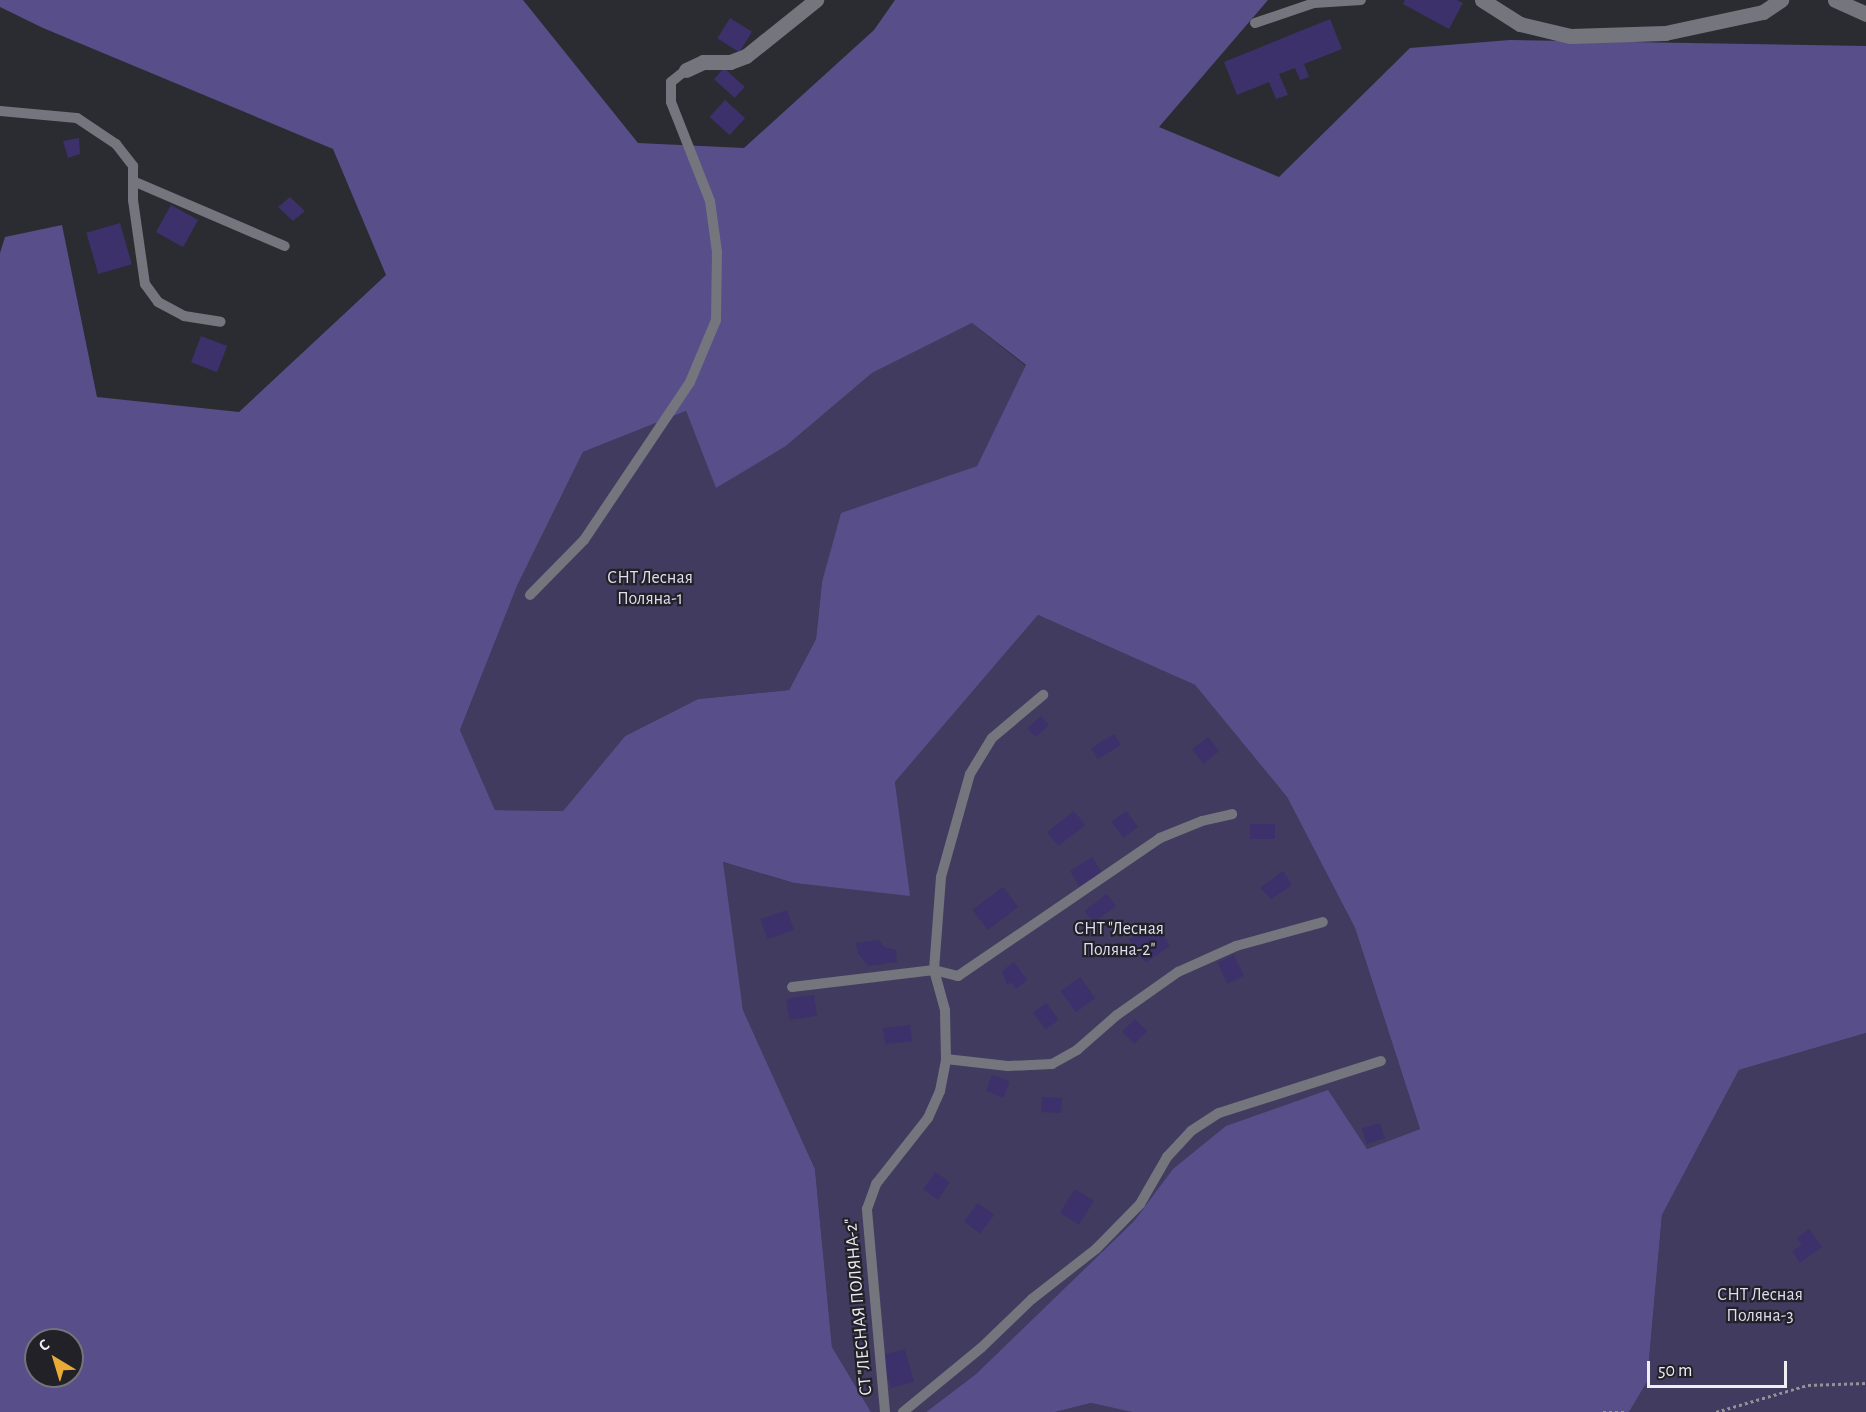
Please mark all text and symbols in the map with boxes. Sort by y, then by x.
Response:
park label: СНТ Лесная Поляна-1 [607,568,693,610]
park label: СНТ "Лесная Поляна-2" [1074,919,1164,962]
street label: СТ "ЛЕСНАЯ ПОЛЯНА-2" [840,1217,878,1397]
park label: СНТ Лесная Поляна-3 [1717,1285,1803,1328]
north arrow [24,1328,84,1388]
text: С [36,1336,53,1354]
scale bar [1650,1349,1790,1387]
text: 50 m [1658,1362,1692,1380]

